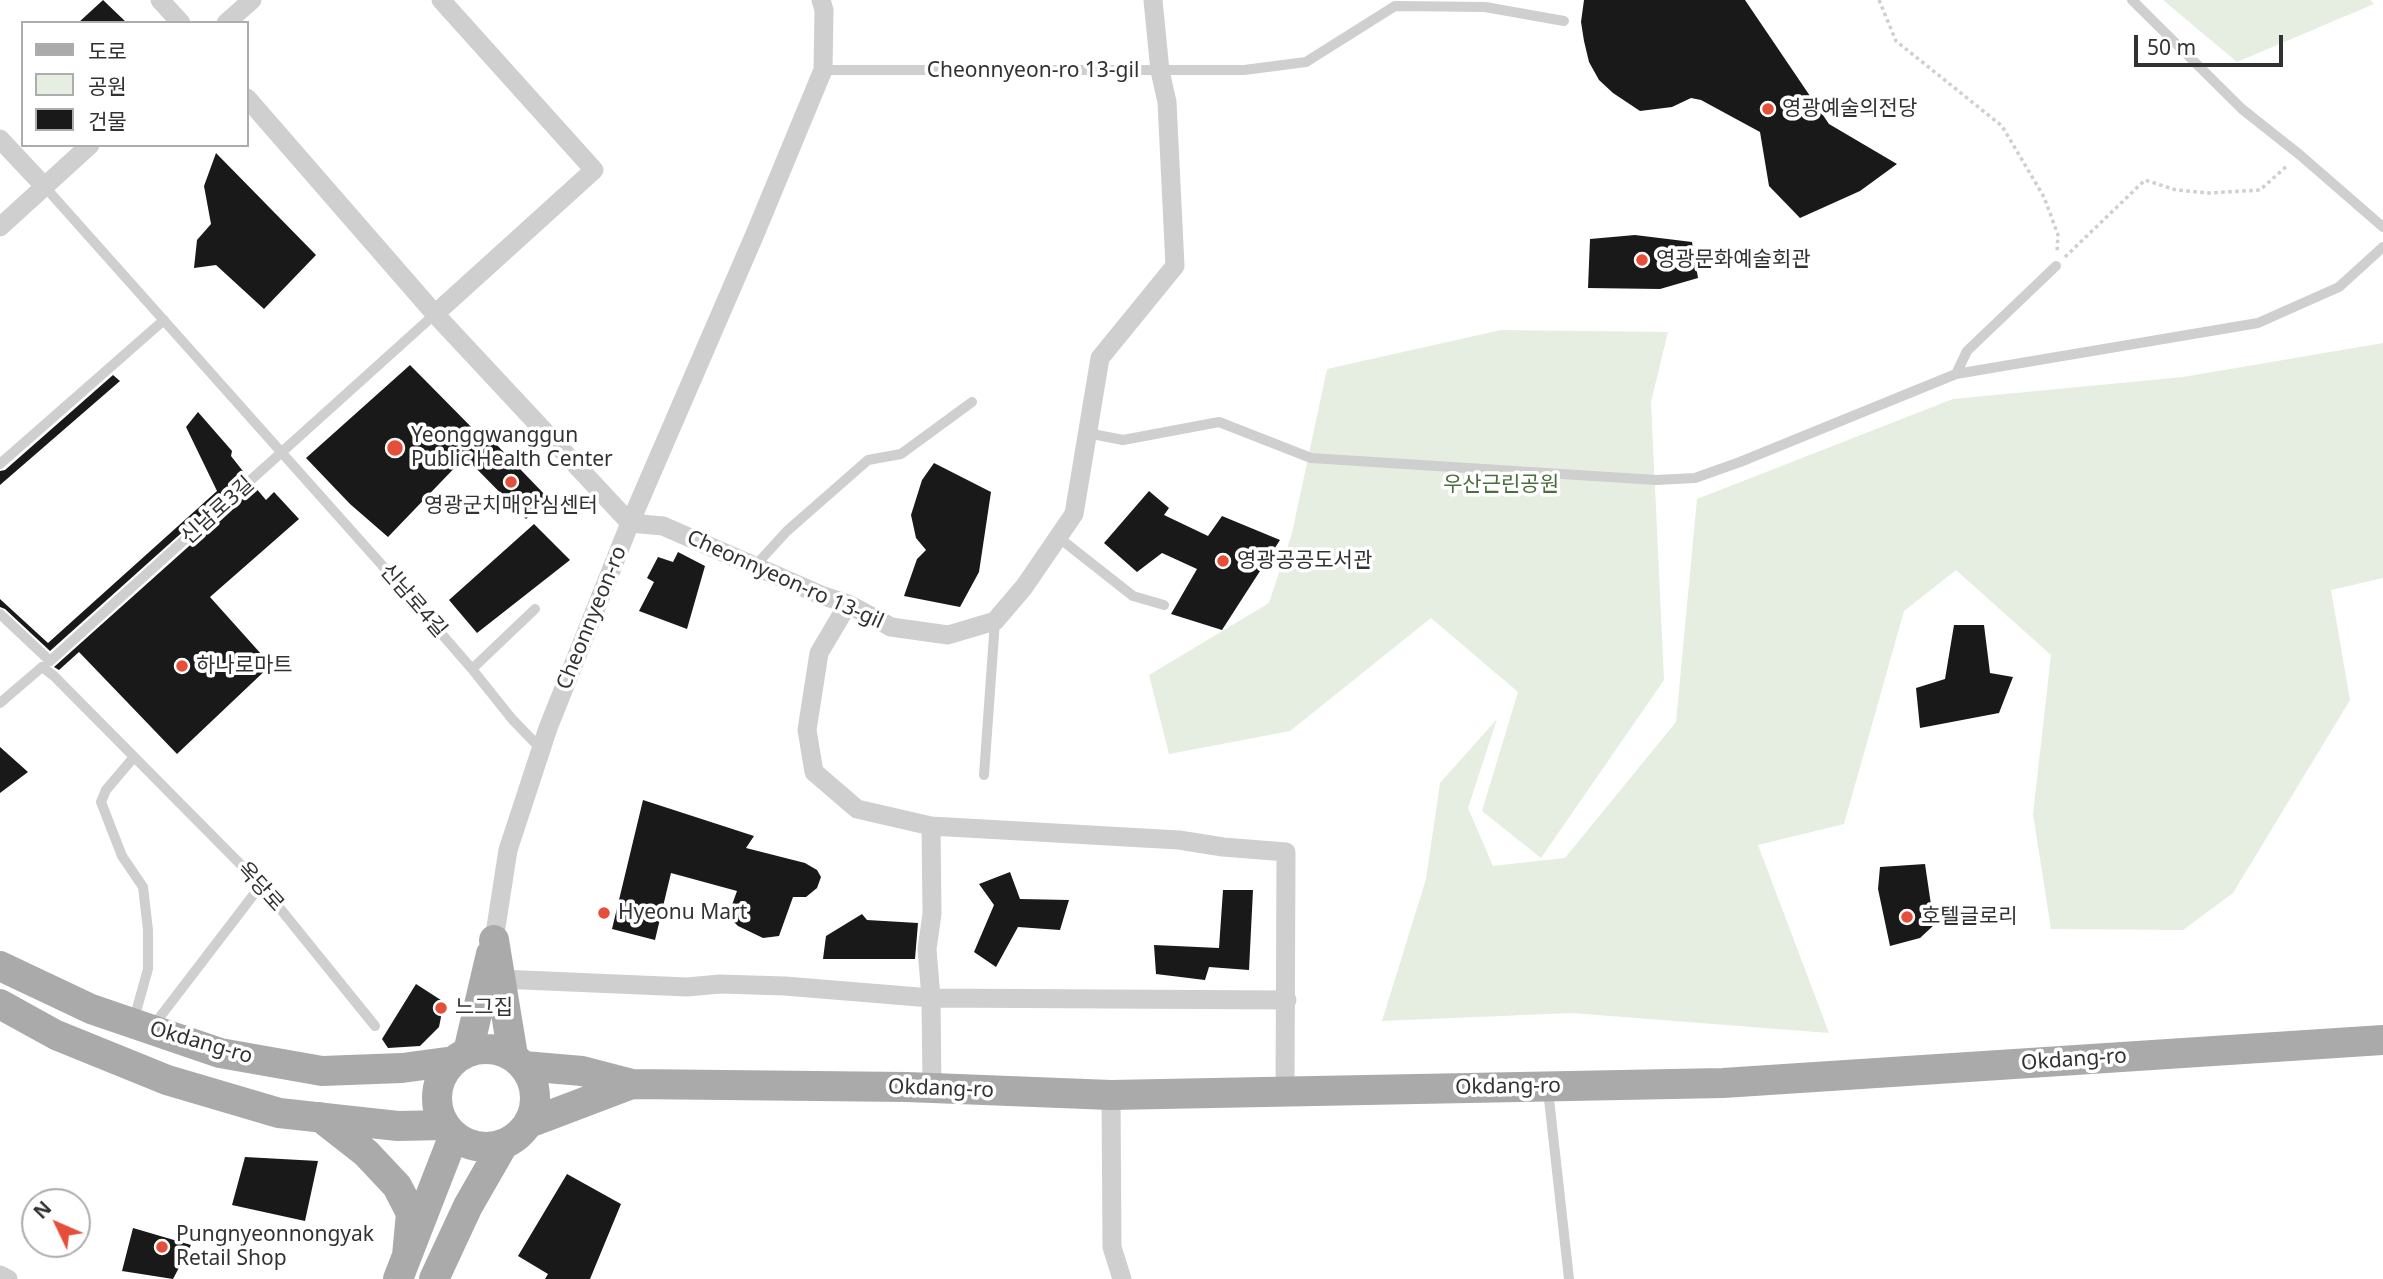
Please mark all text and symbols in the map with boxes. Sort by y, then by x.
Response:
legend [21,21,248,147]
scale bar [2138,21,2287,65]
text: 50 m [2147,33,2196,61]
text: 도로 [88,37,127,65]
street label: Cheonnyeon-ro 13-gil [927,58,1139,84]
text: 공원 [88,72,127,100]
place label: 영광예술의전당 [1782,96,1917,122]
marker: 영광예술의전당 [1760,101,1776,117]
text: 건물 [88,107,127,135]
place label: 영광문화예술회관 [1656,247,1811,273]
marker: 영광문화예술회관 [1634,252,1650,268]
place label: Yeonggwanggun Public Health Center [411,423,613,473]
marker: Yeonggwanggun Public Health Center [385,438,405,458]
street label: 신남로3길 [176,472,260,550]
park label: 우산근린공원 [1443,472,1559,498]
marker: 영광군치매안심센터 [503,474,519,490]
place label: 영광군치매안심센터 [424,493,598,519]
street label: Cheonnyeon-ro 13-gil [683,525,887,635]
street label: Cheonnyeon-ro [552,542,632,694]
place label: 영광공공도서관 [1237,548,1372,574]
marker: 영광공공도서관 [1215,553,1231,569]
street label: 신남로4길 [374,559,452,643]
place label: 하나로마트 [196,653,293,679]
marker: 하나로마트 [174,658,190,674]
street label: 옥당로 [231,857,289,917]
place label: Hyeonu Mart [618,900,747,926]
place label: 호텔글로리 [1921,904,2018,930]
marker: Hyeonu Mart [596,905,612,921]
marker: 호텔글로리 [1899,909,1915,925]
place label: 느그집 [455,995,513,1021]
marker: 느그집 [433,1000,449,1016]
street label: Okdang-ro [147,1016,255,1070]
street label: Okdang-ro [2020,1044,2128,1076]
street label: Okdang-ro [1455,1073,1561,1101]
street label: Okdang-ro [888,1075,994,1103]
north arrow [21,1188,91,1258]
text: N [28,1195,57,1224]
place label: Pungnyeonnongyak Retail Shop [176,1222,374,1272]
marker: Pungnyeonnongyak Retail Shop [154,1239,170,1255]

